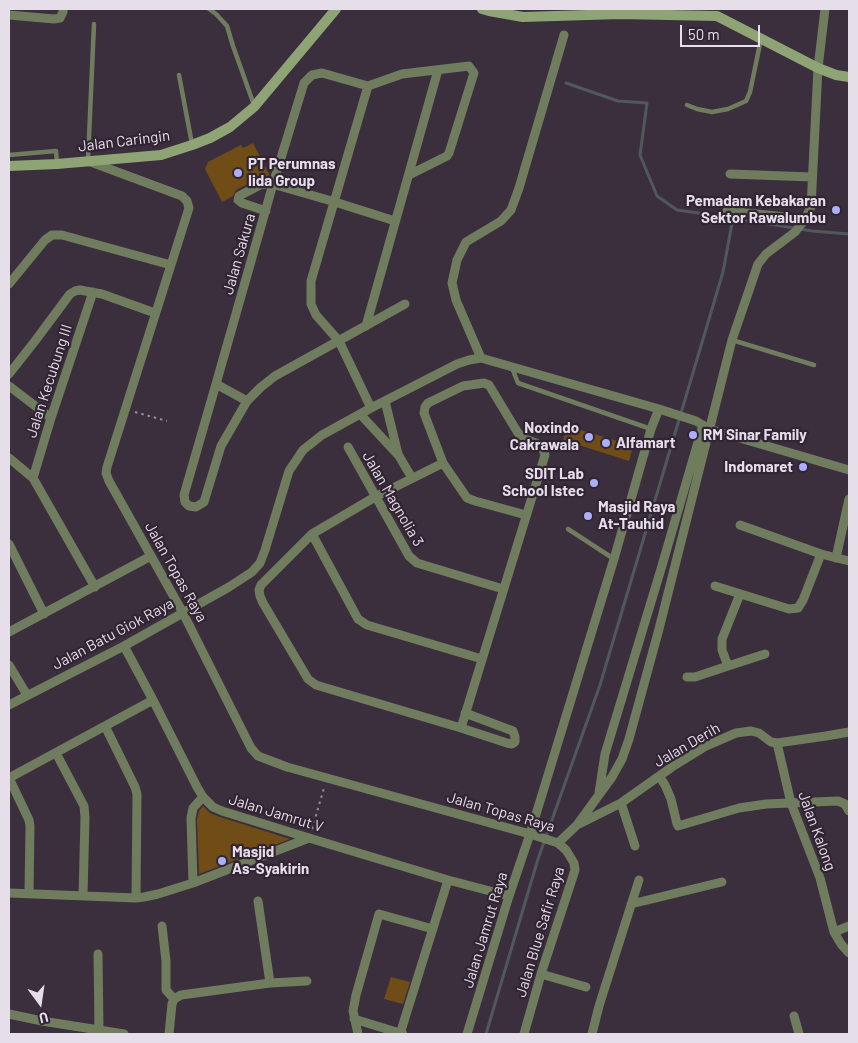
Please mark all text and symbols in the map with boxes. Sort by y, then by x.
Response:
scale bar [683,15,763,47]
text: 50 m [688,25,720,43]
street label: Jalan Caringin [77,126,171,156]
place label: PT Perumnas Iida Group [248,155,336,190]
marker: PT Perumnas Iida Group [232,167,244,179]
place label: Pemadam Kebakaran Sektor Rawalumbu [686,192,826,227]
marker: Pemadam Kebakaran Sektor Rawalumbu [830,204,842,216]
street label: Jalan Sakura [219,211,259,297]
street label: Jalan Kecubung III [22,322,76,440]
place label: Noxindo Cakrawala [510,419,579,454]
place label: RM Sinar Family [703,426,807,444]
marker: RM Sinar Family [687,429,699,441]
marker: Noxindo Cakrawala [583,431,595,443]
place label: Alfamart [616,434,675,452]
marker: Alfamart [600,437,612,449]
street label: Jalan Magnolia 3 [359,448,427,550]
place label: Indomaret [724,458,793,476]
marker: Indomaret [797,461,809,473]
place label: SDIT Lab School Istec [502,465,584,500]
marker: SDIT Lab School Istec [588,477,600,489]
place label: Masjid Raya At-Tauhid [598,498,675,533]
marker: Masjid Raya At-Tauhid [582,510,594,522]
street label: Jalan Topas Raya [141,519,211,625]
street label: Jalan Batu Giok Raya [49,594,177,674]
street label: Jalan Derih [651,719,723,771]
street label: Jalan Topas Raya [445,788,557,836]
street label: Jalan Kalong [794,789,840,873]
street label: Jalan Jamrut V [226,790,326,836]
place label: Masjid As-Syakirin [232,843,309,878]
marker: Masjid As-Syakirin [216,855,228,867]
street label: Jalan Blue Safir Raya [512,865,568,999]
street label: Jalan Jamrut Raya [459,870,511,990]
north arrow [15,978,65,1028]
text: U [37,1009,50,1027]

